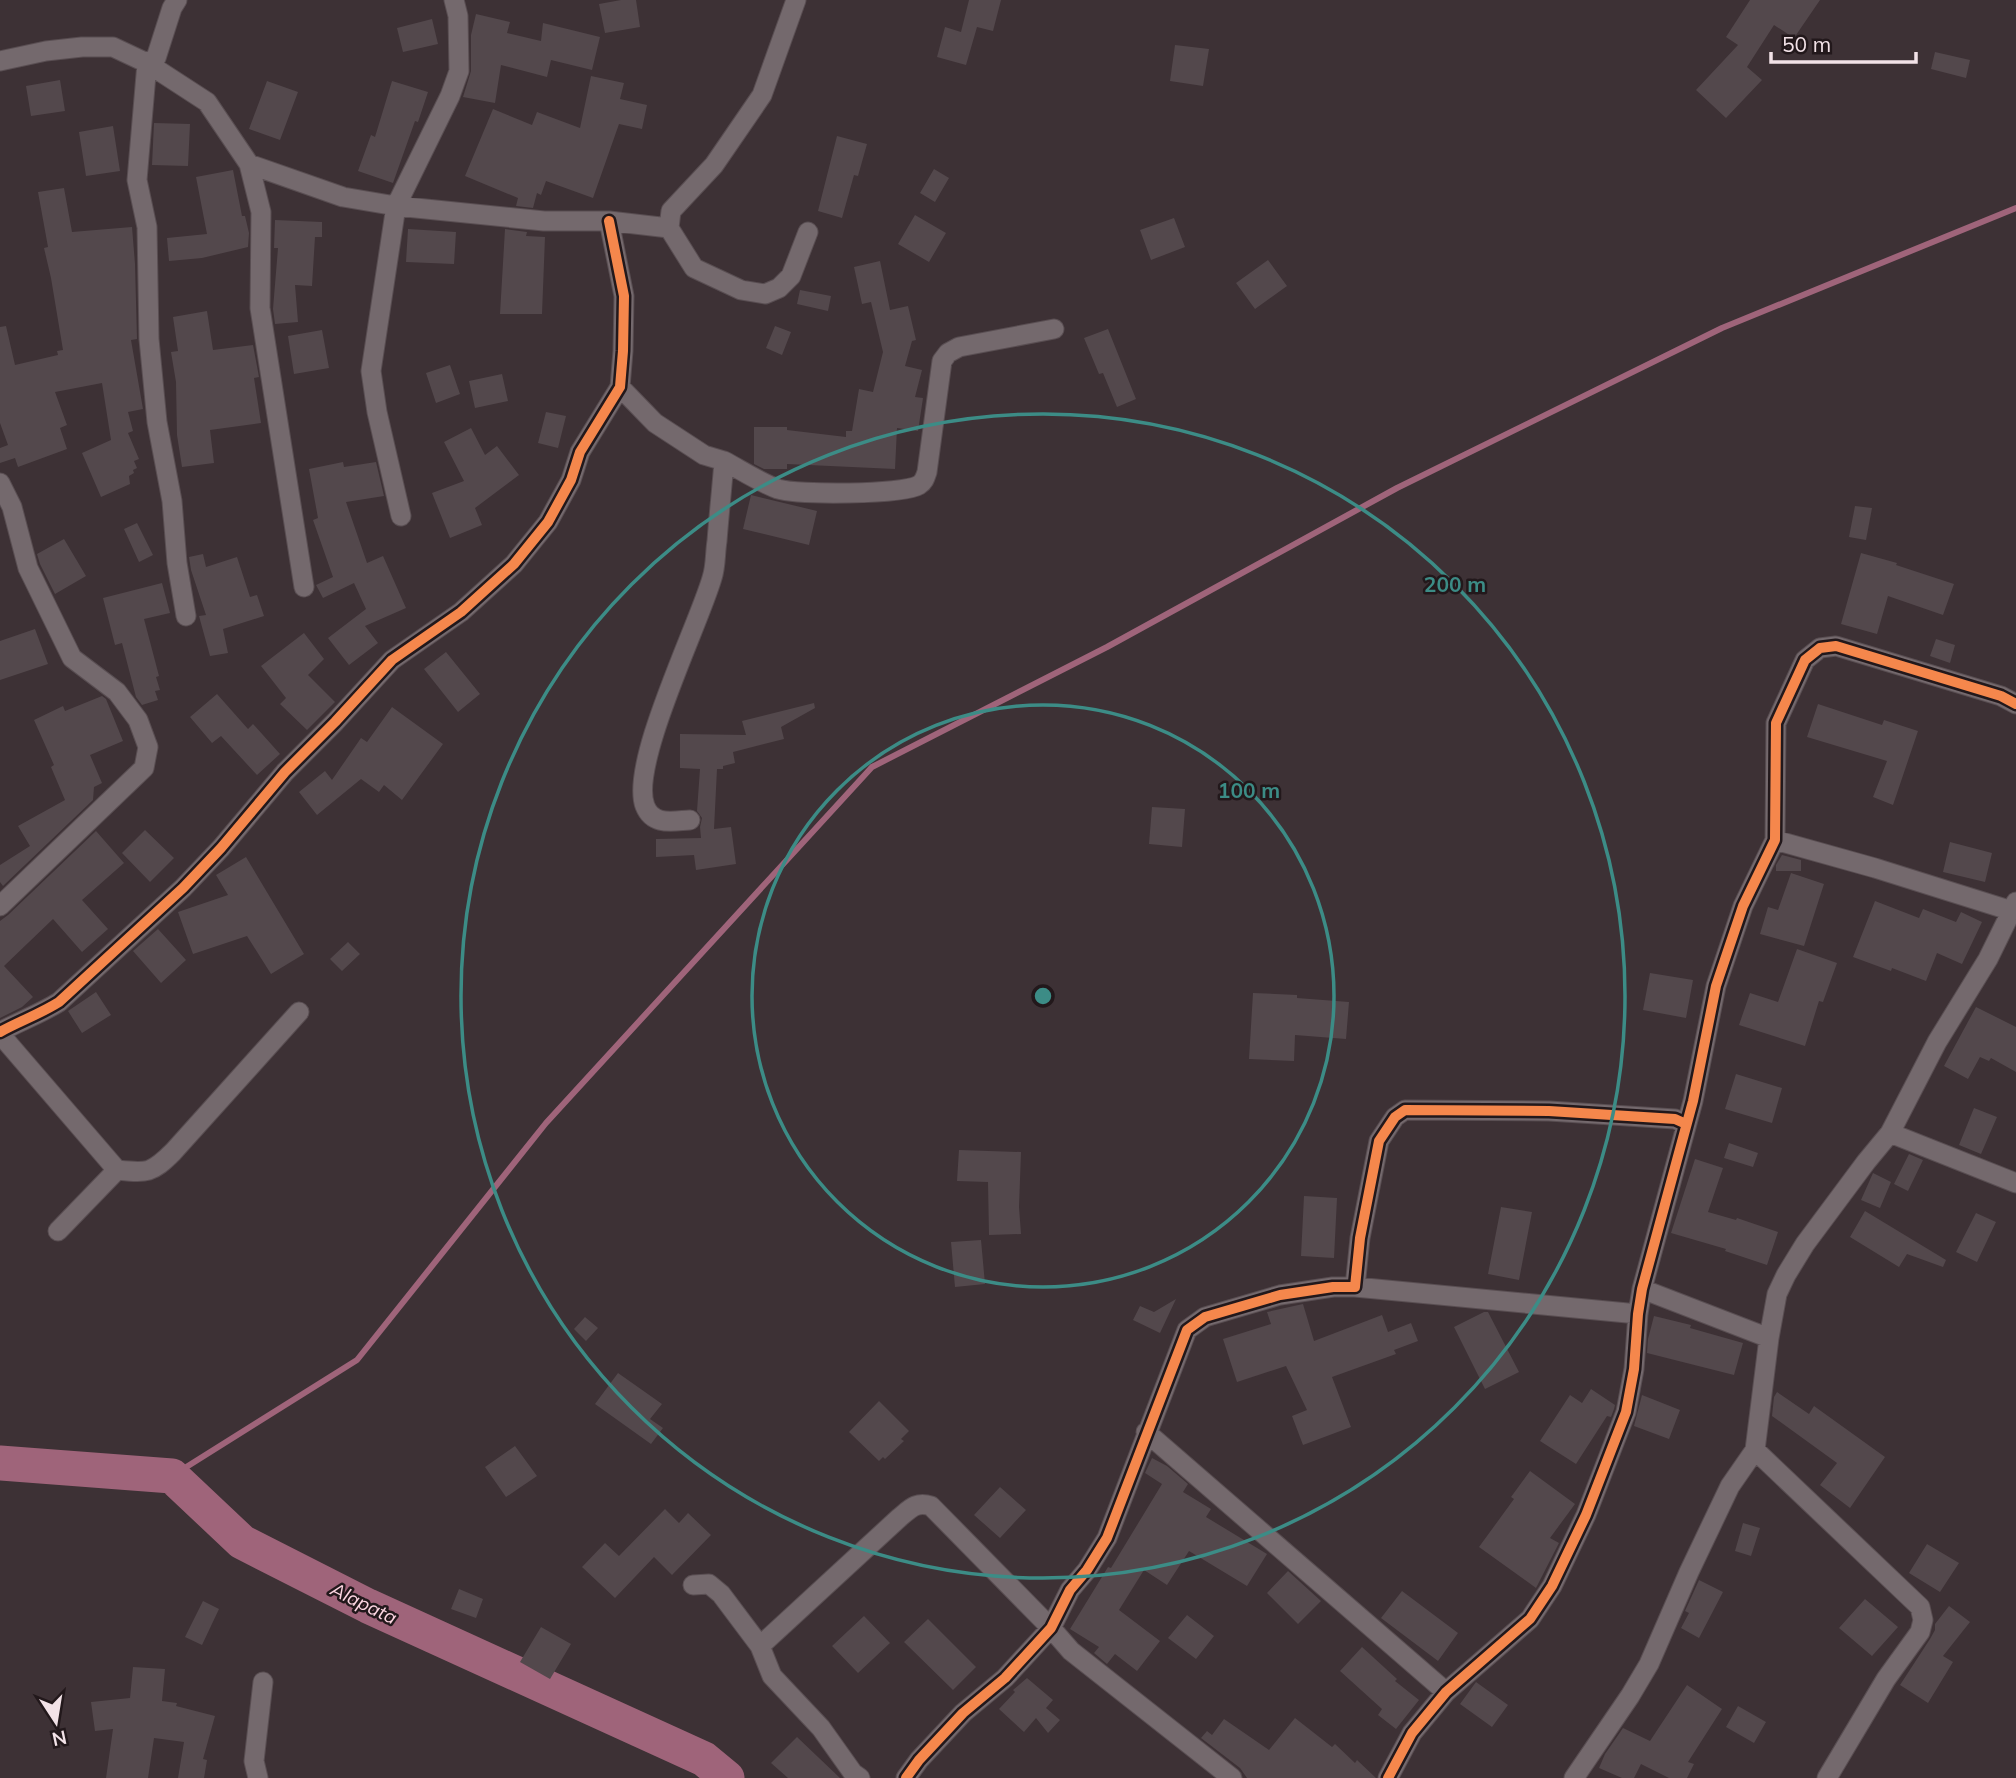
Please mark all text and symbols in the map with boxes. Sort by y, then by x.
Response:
scale bar [1771,21,1916,65]
text: 50 m [1782,31,1831,57]
text: 200 m [1424,571,1486,597]
text: 100 m [1218,777,1280,803]
centre of rings [1031,984,1055,1008]
water label: Alapata [326,1576,401,1629]
north arrow [21,1687,91,1757]
text: N [50,1725,69,1752]

